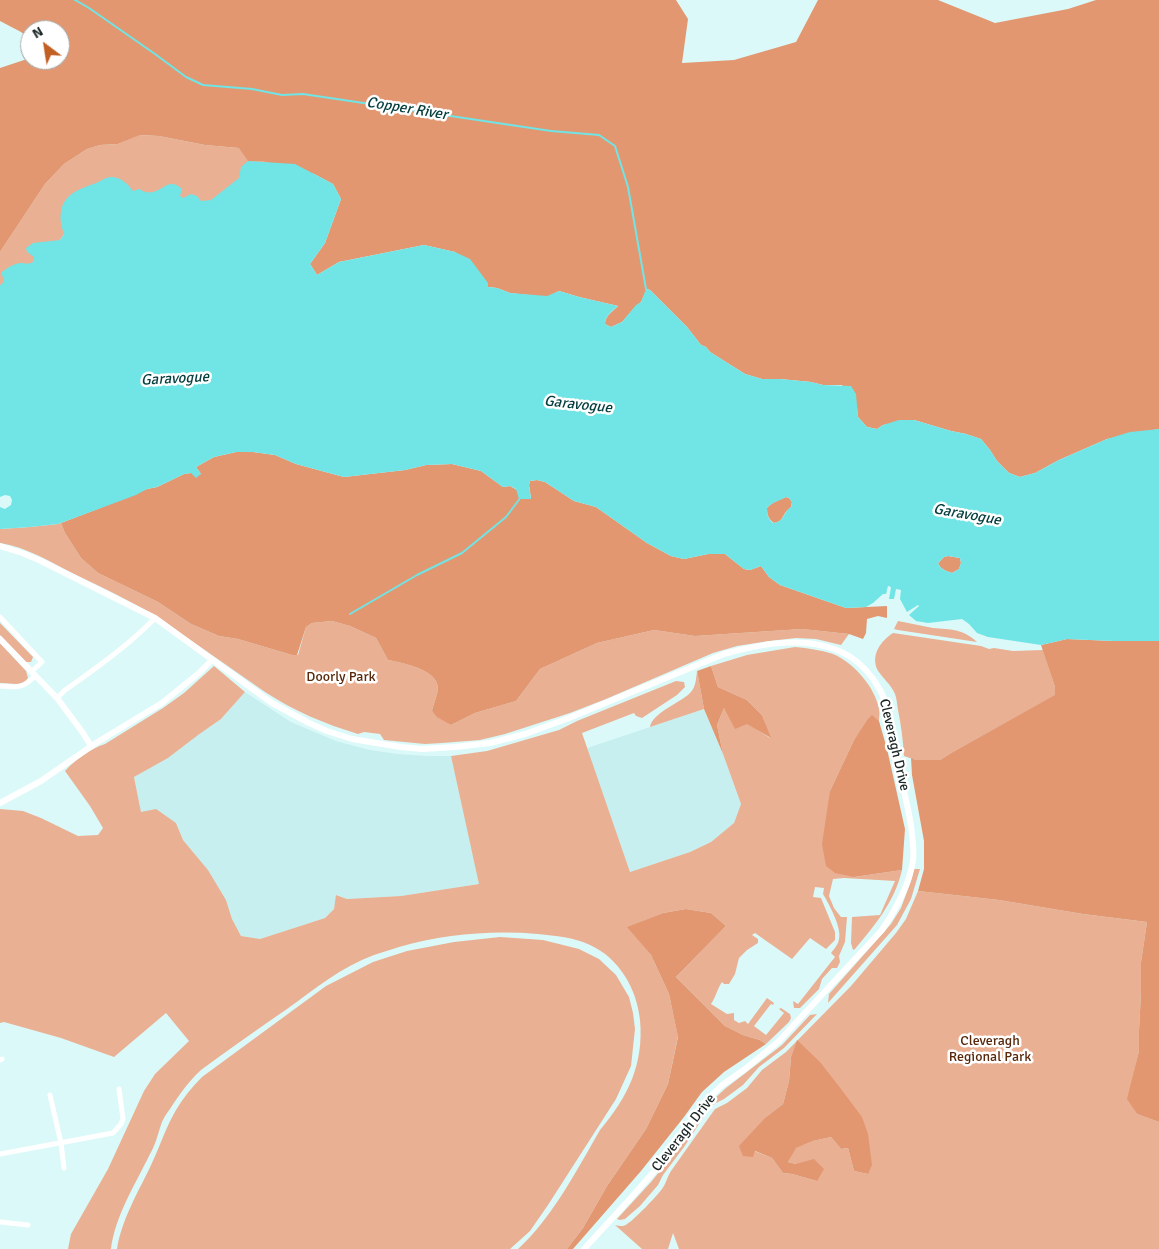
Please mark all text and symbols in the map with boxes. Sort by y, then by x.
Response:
north arrow [20,20,70,70]
text: N [29,23,46,42]
water label: Copper River [365,94,449,124]
water label: Garavogue [141,368,209,390]
water label: Garavogue [543,392,613,418]
water label: Garavogue [932,500,1002,530]
park label: Doorly Park [306,669,376,685]
street label: Cleveragh Drive [875,697,913,793]
park label: Cleveragh Regional Park [949,1033,1031,1066]
street label: Cleveragh Drive [648,1091,720,1175]

